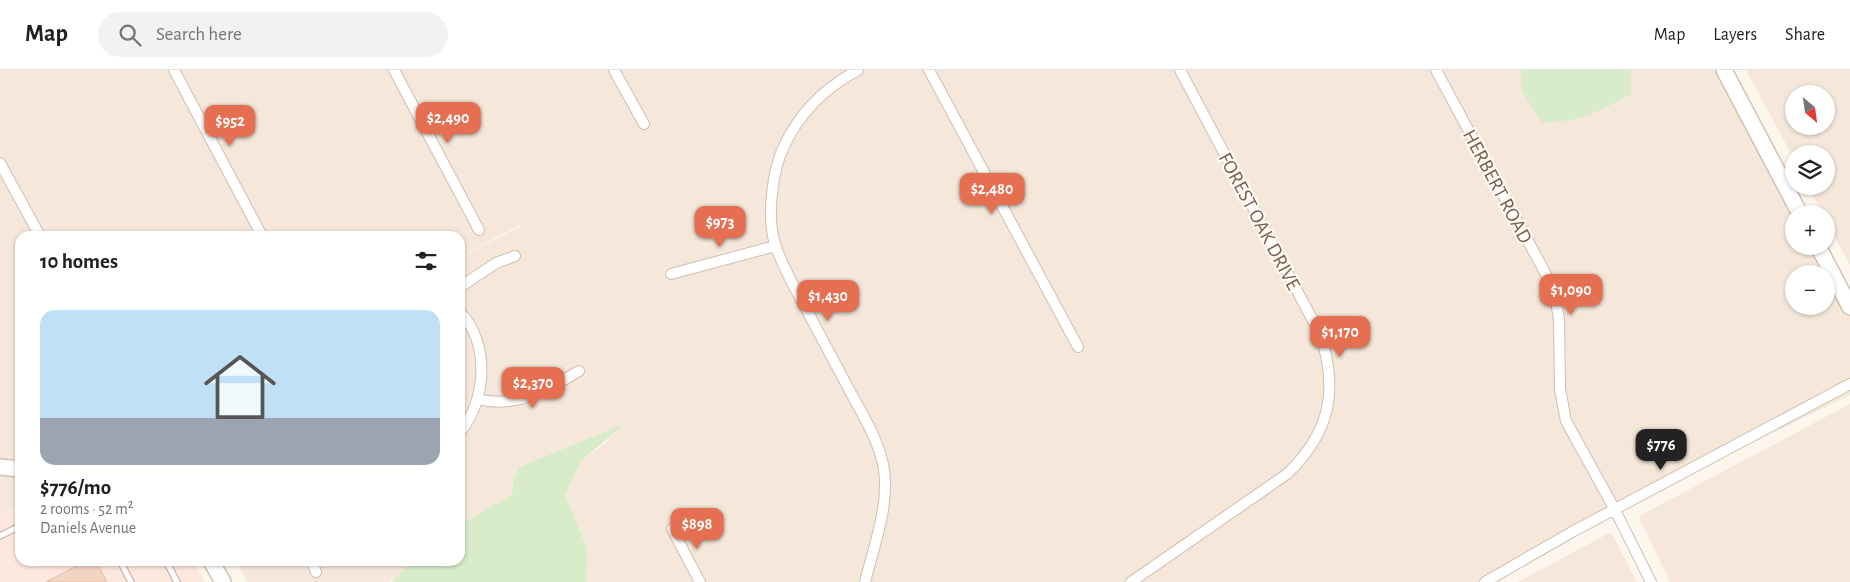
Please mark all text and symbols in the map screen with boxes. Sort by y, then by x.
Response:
search box [98,12,448,57]
icon: search [116,21,144,49]
text: Map [25,22,68,46]
text: Search here [156,25,242,44]
text: Map [1654,26,1685,44]
text: Layers [1713,26,1757,44]
text: Share [1785,26,1825,44]
north arrow [1785,85,1835,135]
map controls [1785,85,1835,315]
pin: $2,490 [407,102,489,144]
pin: $952 [200,104,260,147]
text: $2,490 [427,110,469,126]
text: $952 [215,113,245,129]
street label: HERBERT ROAD [1459,126,1536,247]
button: layers [1785,145,1835,195]
street label: FOREST OAK DRIVE [1214,149,1304,294]
pin: $2,480 [951,172,1033,215]
text: $2,480 [971,181,1013,197]
button: + [1785,205,1835,255]
pin: $973 [690,206,750,248]
text: $973 [706,214,734,230]
icon: filters [412,247,440,275]
text: 10 homes [40,251,118,272]
button: − [1785,265,1835,315]
pin: $1,090 [1530,274,1612,316]
pin: $1,430 [787,280,869,322]
text: $1,090 [1550,282,1592,298]
text: $1,430 [808,288,848,304]
pin: $1,170 [1299,316,1381,358]
text: $1,170 [1321,324,1359,340]
icon: home [195,342,285,432]
pin: $2,370 [492,366,574,409]
text: $2,370 [513,375,553,391]
pin: $776 [1631,428,1691,471]
text: $776 [1647,437,1675,453]
text: $776/mo [40,477,111,498]
text: 2 rooms · 52 m² [40,501,133,517]
pin: $898 [667,508,727,550]
text: $898 [682,516,712,532]
text: Daniels Avenue [40,520,136,536]

